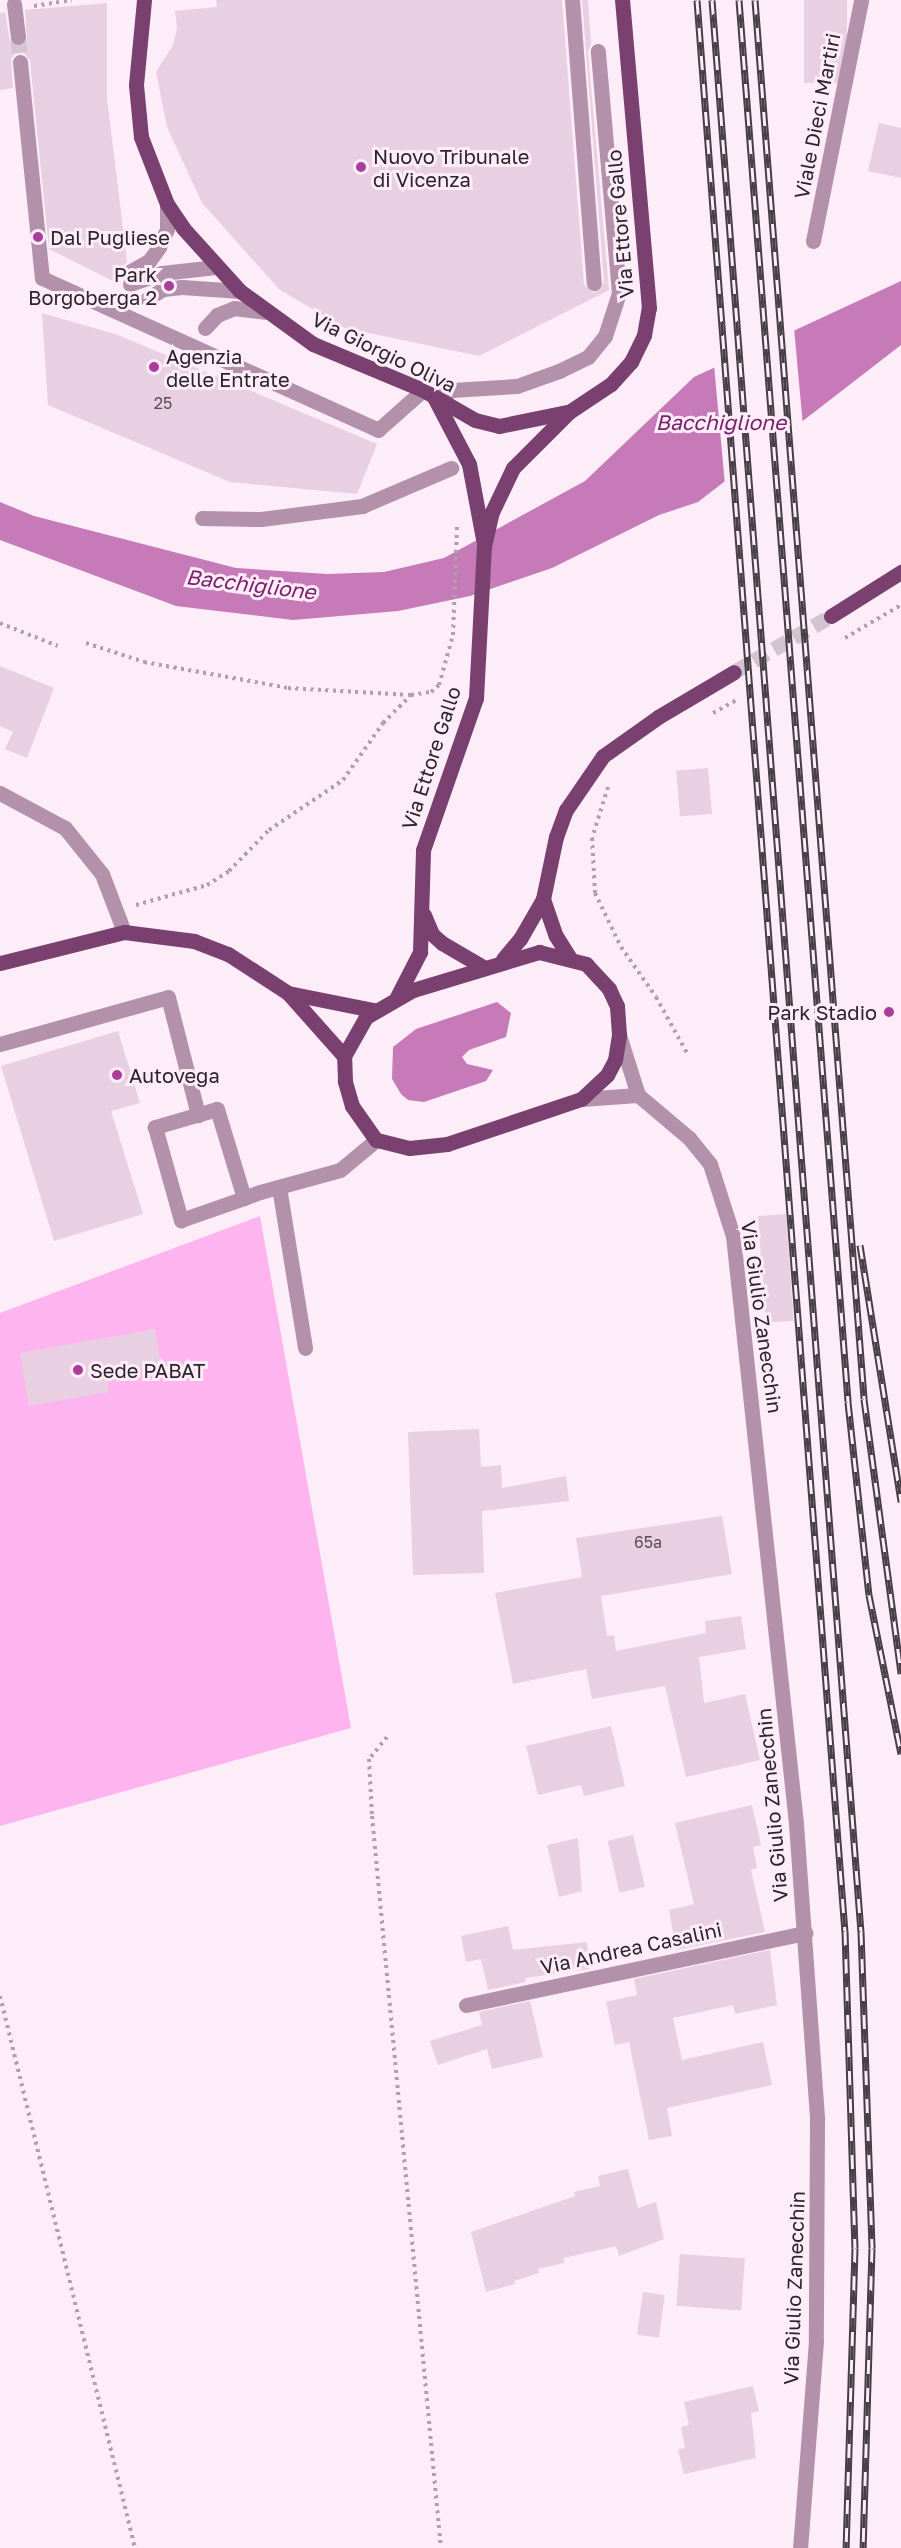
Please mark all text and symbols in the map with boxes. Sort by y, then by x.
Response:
street label: Viale Dieci Martiri [789,31,845,201]
place label: Nuovo Tribunale di Vicenza [373,144,529,191]
street label: Via Ettore Gallo [602,149,638,299]
marker: Nuovo Tribunale di Vicenza [354,160,368,174]
place label: Dal Pugliese [50,225,170,249]
marker: Dal Pugliese [31,230,45,244]
place label: Park Borgoberga 2 [28,262,157,309]
marker: Park Borgoberga 2 [162,279,176,293]
street label: Via Giorgio Oliva [308,307,460,397]
place label: Agenzia delle Entrate [166,344,290,391]
marker: Agenzia delle Entrate [147,360,161,374]
house number: 25 [154,393,172,413]
water label: Bacchiglione [656,409,786,435]
water label: Bacchiglione [185,564,317,604]
street label: Via Ettore Gallo [397,683,465,833]
place label: Park Stadio [767,1000,877,1024]
marker: Park Stadio [882,1005,896,1019]
place label: Autovega [129,1063,220,1087]
marker: Autovega [110,1068,124,1082]
street label: Via Giulio Zanecchin [737,1219,787,1415]
place label: Sede PABAT [90,1358,205,1382]
marker: Sede PABAT [71,1363,85,1377]
house number: 65a [634,1532,662,1552]
street label: Via Giulio Zanecchin [752,1707,792,1903]
street label: Via Andrea Casalini [538,1917,724,1979]
street label: Via Giulio Zanecchin [779,2190,809,2386]

